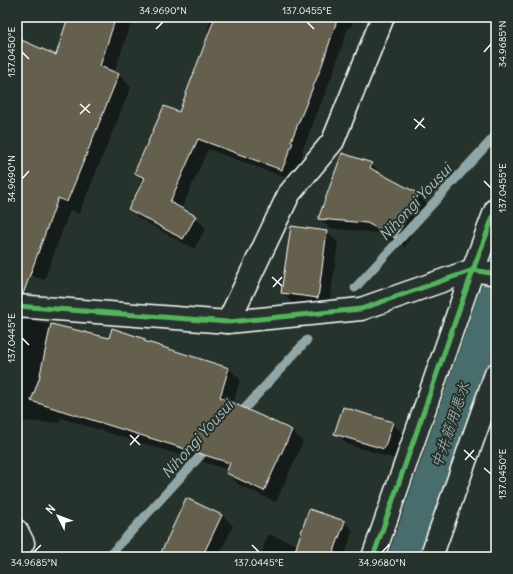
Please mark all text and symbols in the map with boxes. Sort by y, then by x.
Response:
text: 34.9690°N [139,4,187,17]
text: 137.0455°E [282,4,332,17]
text: 34.9685°N [496,21,509,67]
text: 137.0450°E [5,27,18,77]
text: 34.9690°N [5,155,18,203]
water label: Nihongi Yousui [375,158,457,244]
text: 137.0455°E [496,163,509,213]
text: 137.0445°E [5,313,18,363]
water label: 中井筋用悪水 [426,379,474,471]
water label: Nihongi Yousui [157,395,238,482]
text: 137.0450°E [496,449,509,499]
north arrow [38,496,78,536]
text: N [43,502,58,517]
text: 34.9685°N [11,556,57,569]
text: 137.0445°E [234,556,284,569]
text: 34.9680°N [358,556,406,569]

